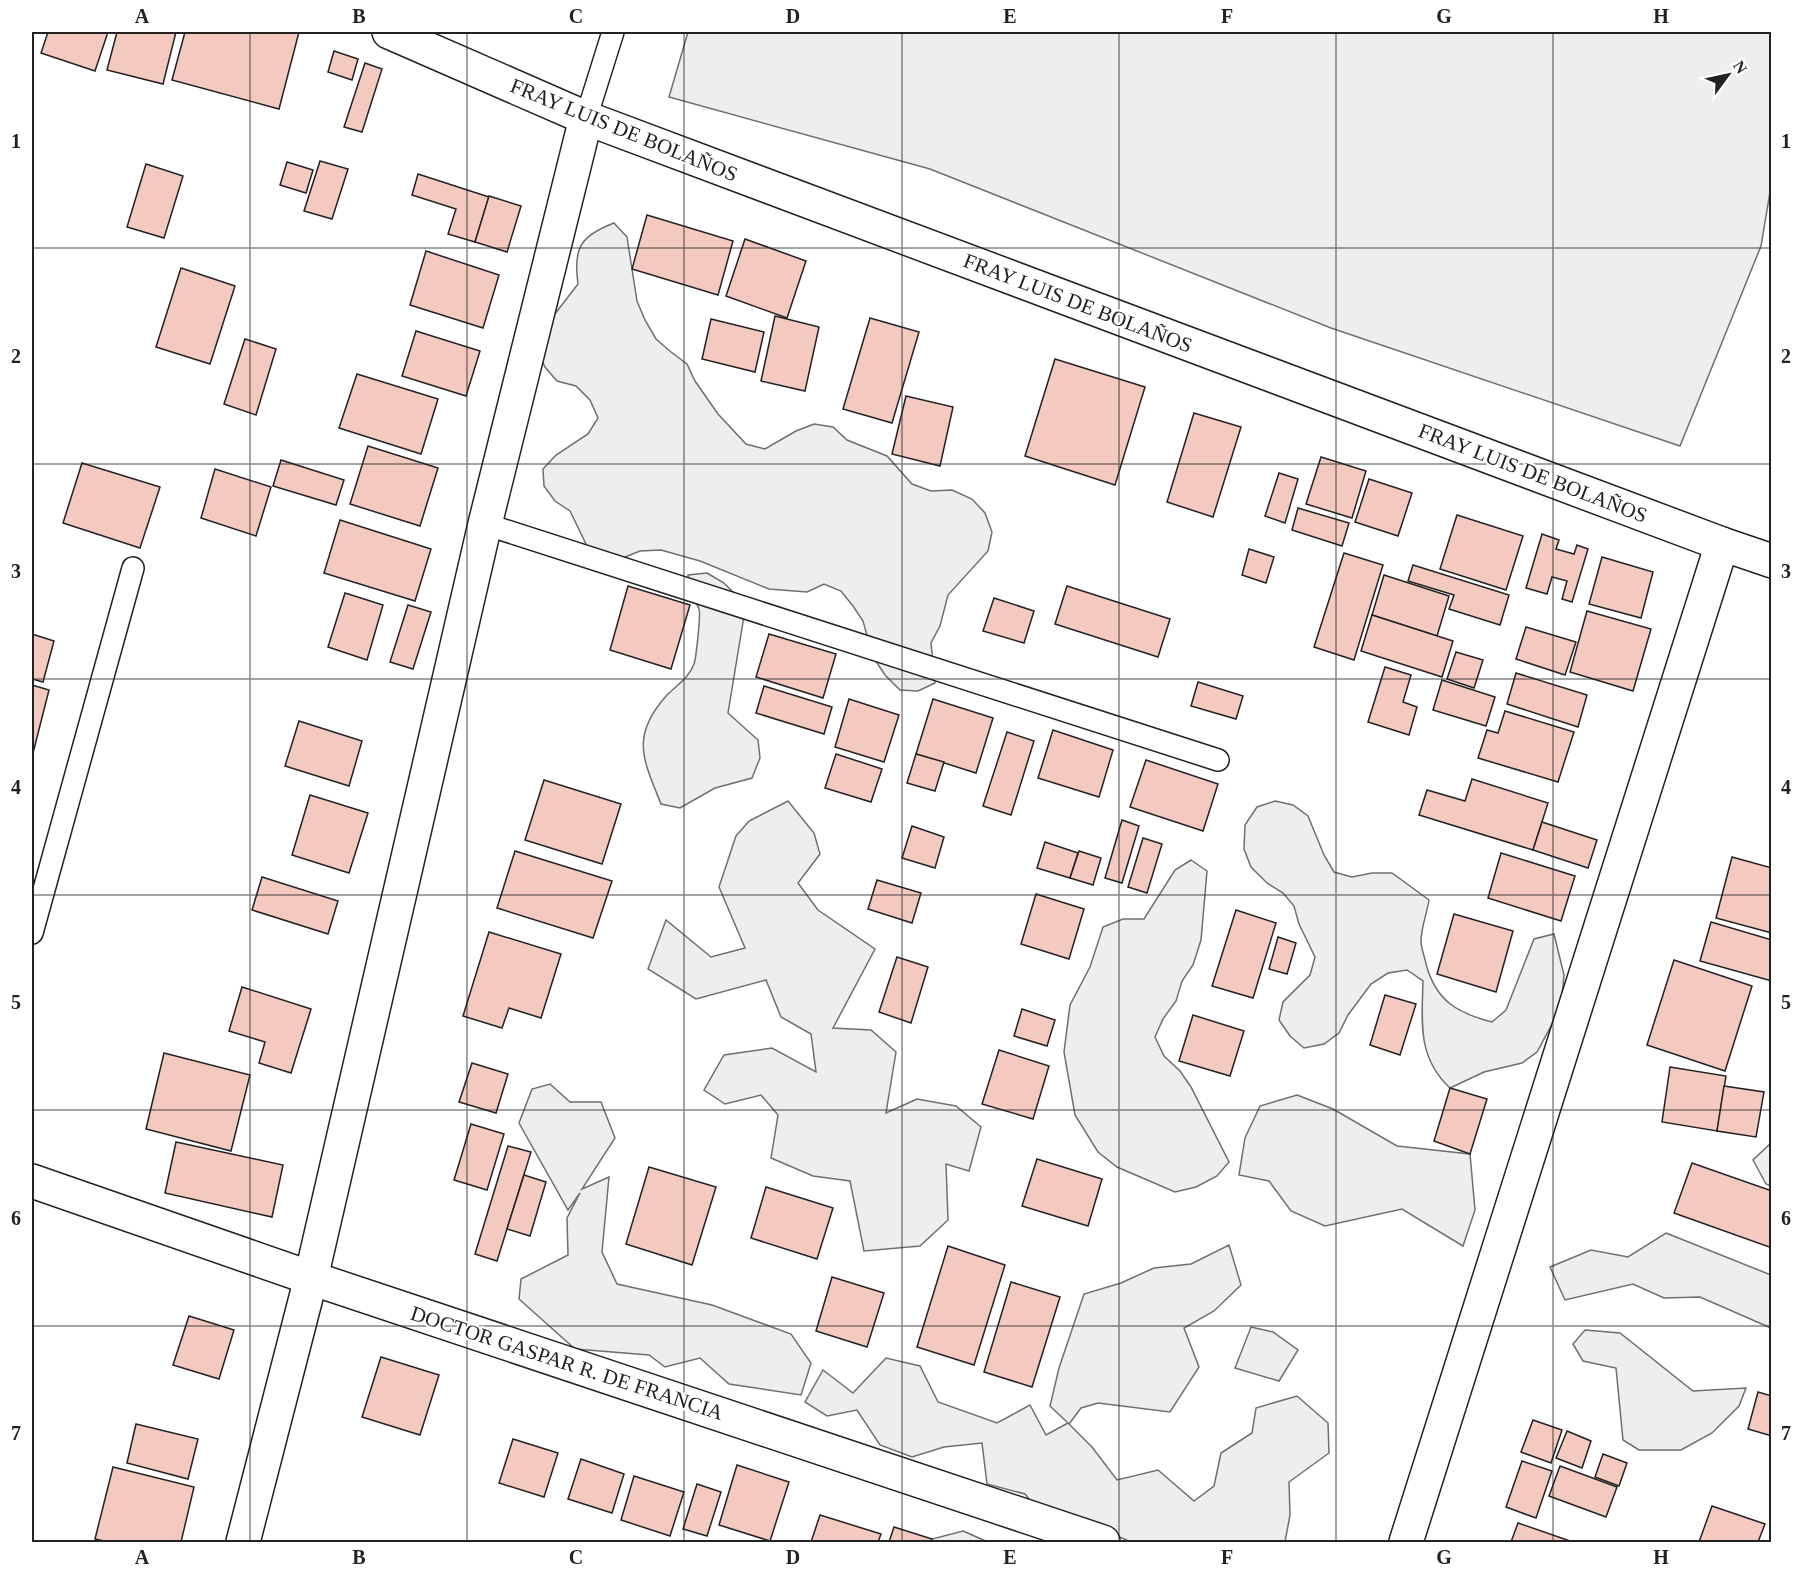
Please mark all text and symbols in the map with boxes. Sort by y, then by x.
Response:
text: A [135,5,150,27]
text: B [352,5,366,27]
text: C [569,5,583,27]
text: D [786,5,800,27]
text: E [1003,5,1017,27]
text: F [1221,5,1233,27]
text: G [1436,5,1452,27]
text: H [1653,5,1669,27]
north arrow [1698,45,1758,105]
text: N [1730,58,1751,77]
street label: FRAY LUIS DE BOLAÑOS [507,73,741,187]
text: 1 [11,130,21,152]
text: 1 [1781,130,1791,152]
street label: FRAY LUIS DE BOLAÑOS [960,248,1196,358]
text: 2 [11,345,21,367]
text: 2 [1781,345,1791,367]
street label: FRAY LUIS DE BOLAÑOS [1415,418,1651,528]
text: 3 [11,560,21,582]
text: 3 [1781,560,1791,582]
text: 4 [11,776,21,798]
text: 4 [1781,776,1791,798]
text: 5 [11,991,21,1013]
text: 5 [1781,991,1791,1013]
text: 6 [11,1207,21,1229]
text: 6 [1781,1207,1791,1229]
street label: DOCTOR GASPAR R. DE FRANCIA [408,1301,727,1425]
text: 7 [11,1422,21,1444]
text: 7 [1781,1422,1791,1444]
text: A [135,1546,150,1568]
text: B [352,1546,366,1568]
text: C [569,1546,583,1568]
text: D [786,1546,800,1568]
text: E [1003,1546,1017,1568]
text: F [1221,1546,1233,1568]
text: G [1436,1546,1452,1568]
text: H [1653,1546,1669,1568]

